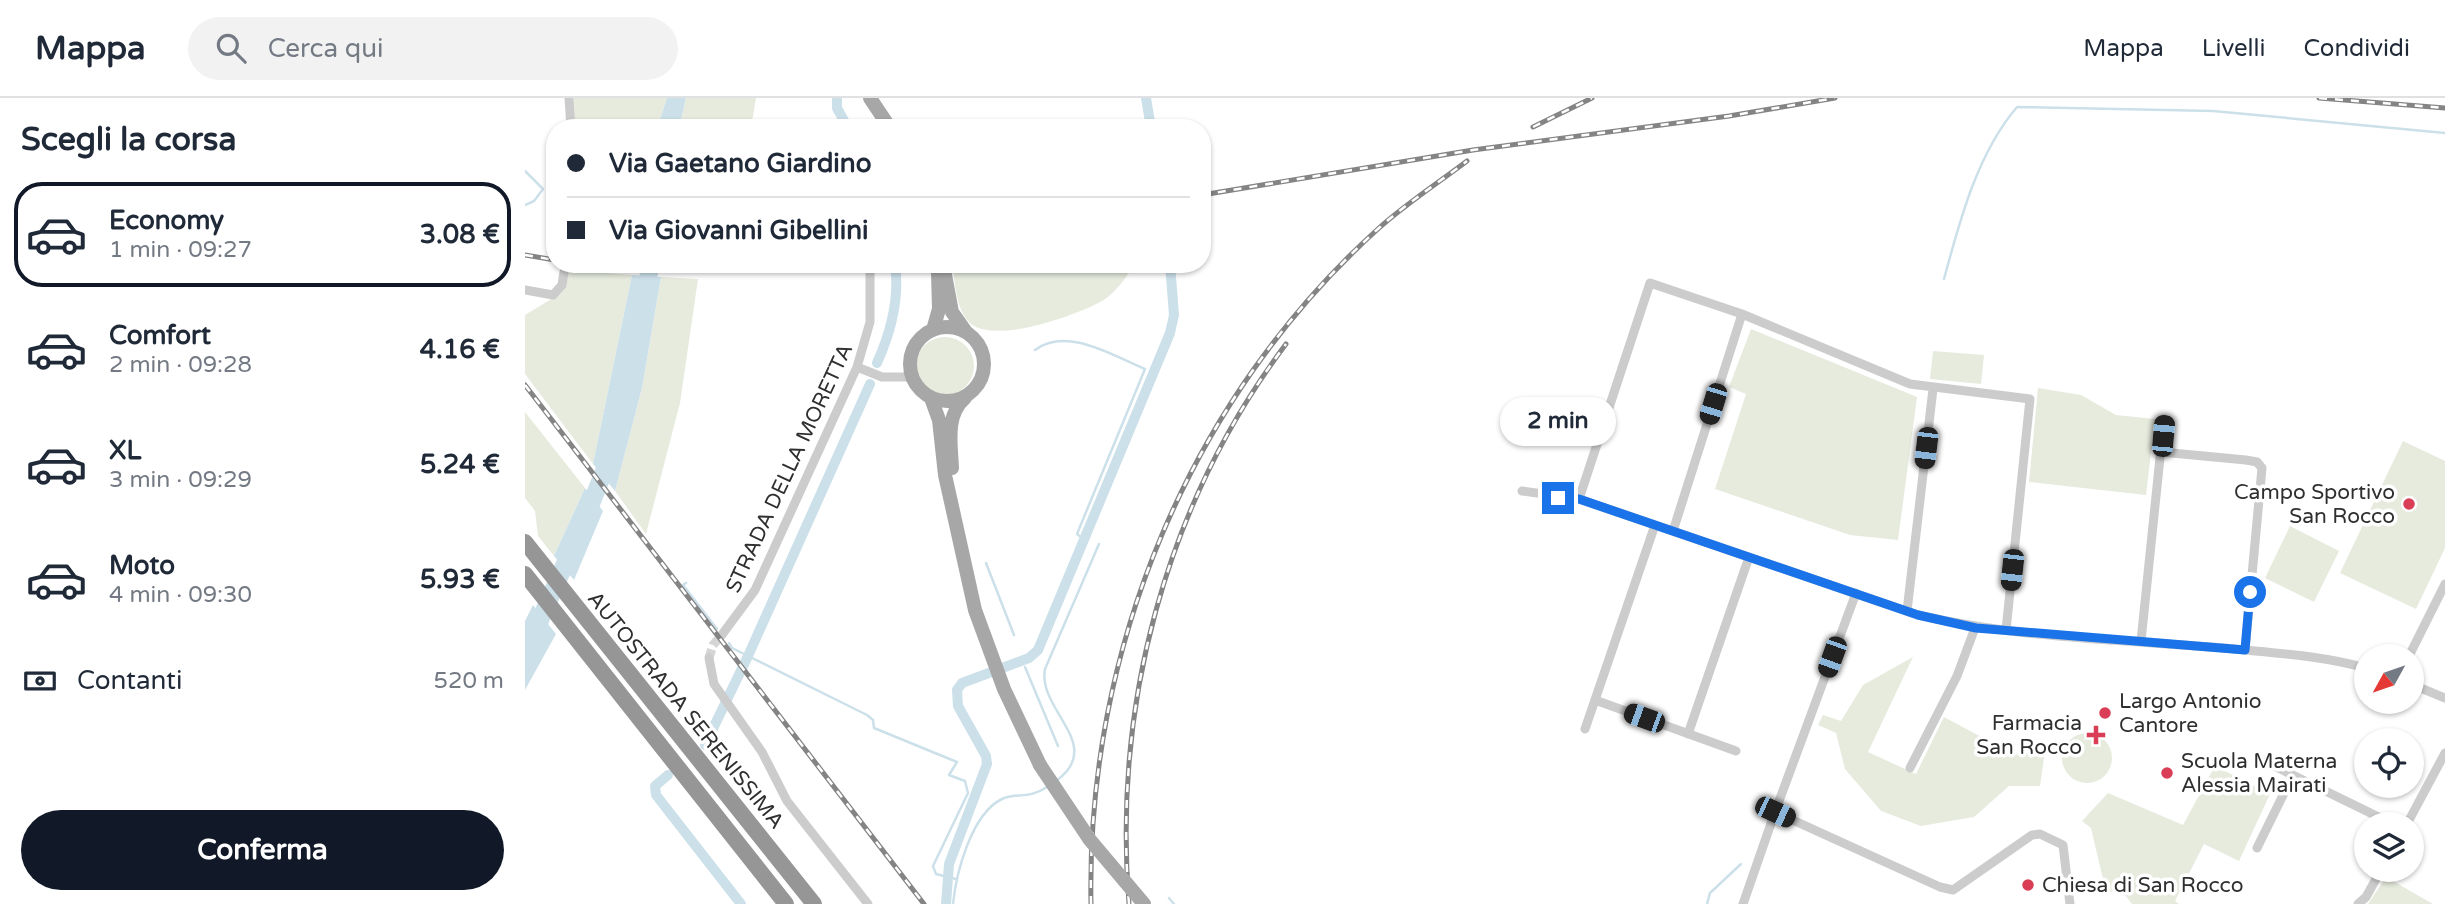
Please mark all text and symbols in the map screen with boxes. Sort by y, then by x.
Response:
search box [188,17,678,80]
text: Mappa [35,29,146,68]
icon: search [212,29,250,67]
text: Cerca qui [268,33,384,64]
text: Mappa [2083,34,2164,63]
text: Livelli [2202,34,2266,63]
text: Condividi [2304,34,2410,63]
text: Scegli la corsa [21,121,236,159]
text: Via Gaetano Giardino [609,148,871,179]
icon: car [25,203,88,266]
text: Economy [109,205,224,236]
text: Via Giovanni Gibellini [609,215,869,246]
text: 3.08 € [420,219,500,250]
text: 1 min · 09:27 [109,236,252,264]
icon: car [25,318,88,381]
text: Comfort [109,320,211,351]
text: 4.16 € [420,334,500,365]
street label: STRADA DELLA MORETTA [721,340,858,597]
text: 2 min · 09:28 [109,351,252,379]
car [1697,381,1730,427]
callout: 2 min [1500,396,1616,446]
text: 2 min [1527,407,1589,435]
car [2151,414,2176,458]
car [1914,426,1939,470]
icon: car [25,433,88,496]
text: XL [109,435,141,466]
text: 5.24 € [420,449,500,480]
text: 3 min · 09:29 [109,466,252,494]
place label: Campo Sportivo San Rocco [2234,480,2395,529]
route end [1542,482,1574,514]
marker: Campo Sportivo San Rocco [2401,496,2417,512]
icon: car [25,548,88,611]
car [2000,548,2025,592]
text: Moto [109,550,175,581]
text: 5.93 € [420,564,500,595]
route start [2234,576,2266,608]
text: 4 min · 09:30 [109,581,252,609]
street label: AUTOSTRADA SERENISSIMA [582,587,789,834]
car [1815,634,1850,680]
north arrow [2354,644,2424,714]
map controls [2354,644,2424,882]
icon: cash [21,662,59,700]
text: Contanti [77,665,182,696]
text: 520 m [434,667,504,695]
place label: Largo Antonio Cantore [2119,689,2262,738]
car [1621,701,1668,735]
marker: Largo Antonio Cantore [2097,705,2113,721]
place label: Farmacia San Rocco [1976,711,2082,760]
marker: Farmacia San Rocco [2088,727,2104,743]
button: locate [2354,728,2424,798]
place label: Scuola Materna Alessia Mairati [2181,749,2337,798]
marker: Scuola Materna Alessia Mairati [2159,765,2175,781]
car [1752,794,1799,830]
button: Conferma [21,810,504,890]
button: layers [2354,812,2424,882]
place label: Chiesa di San Rocco [2042,873,2243,898]
marker: Chiesa di San Rocco [2020,877,2036,893]

